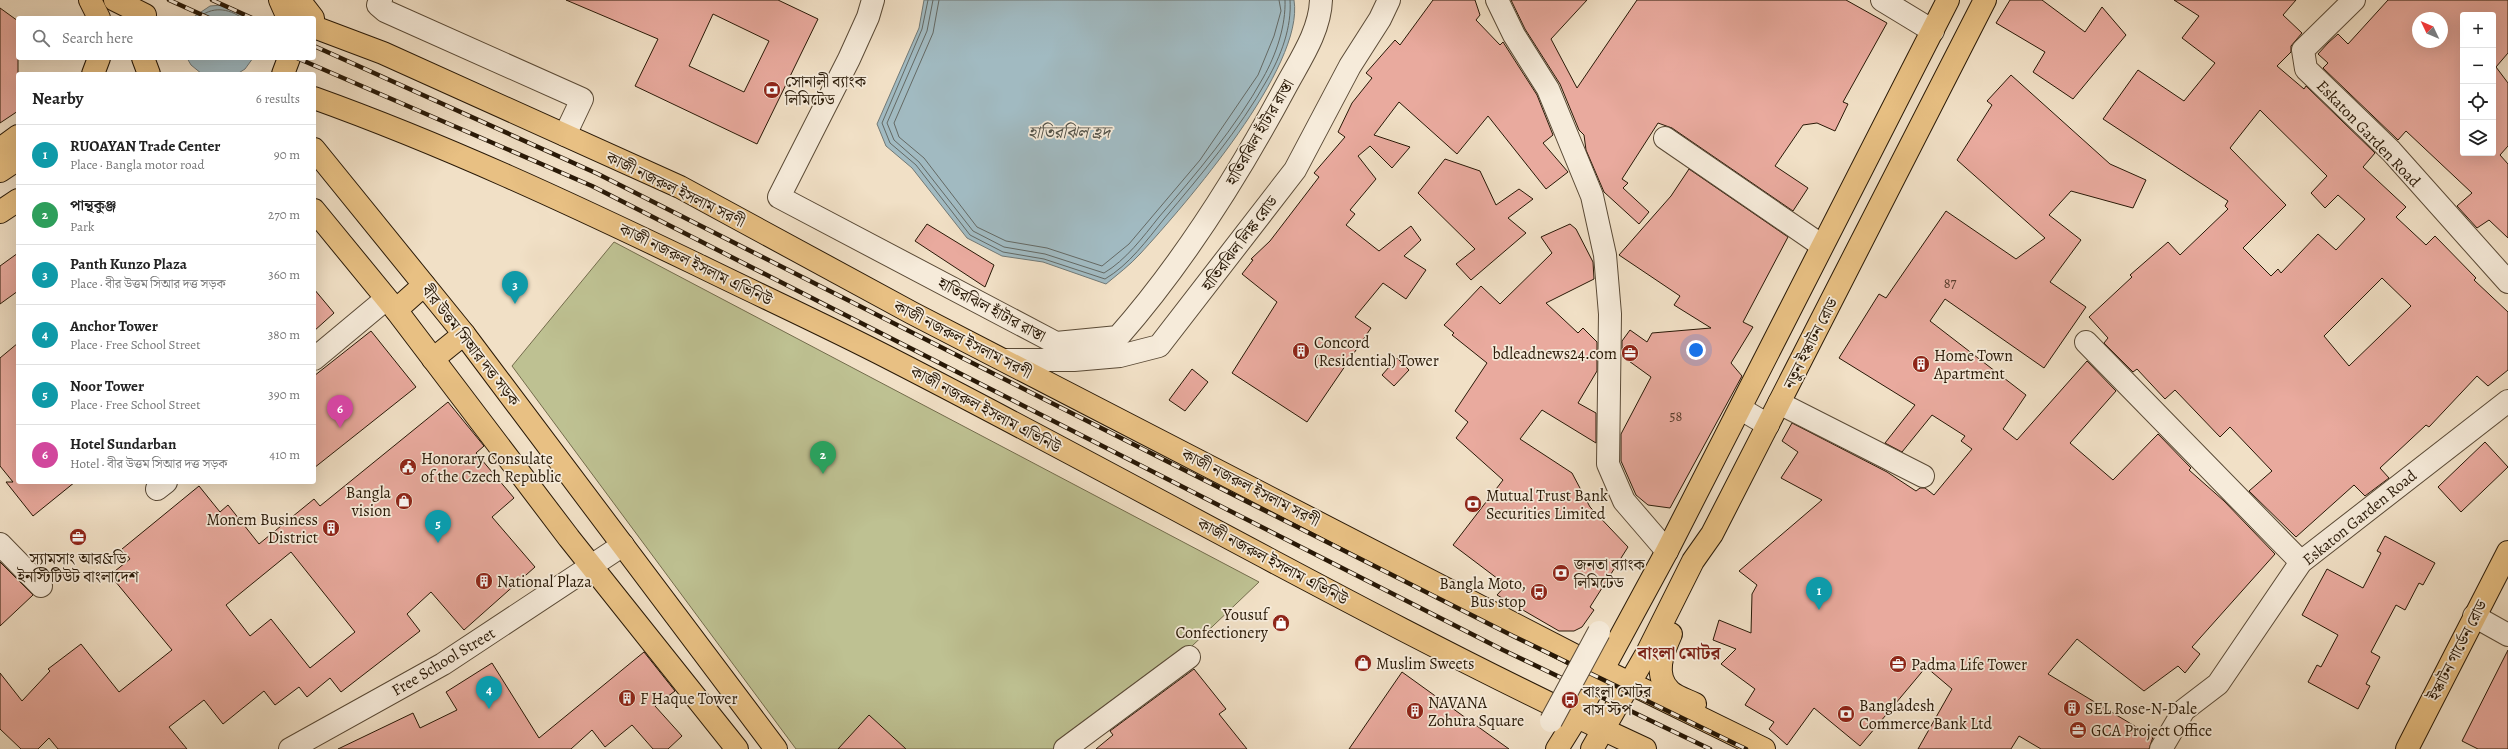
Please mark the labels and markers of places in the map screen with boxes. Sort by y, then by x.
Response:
place label: সোনালী ব্যাংক লিমিটেড [784,71,867,111]
bank icon: সোনালী ব্যাংক লিমিটেড [762,80,782,100]
pin: 3 [502,271,528,304]
place label: Concord (Residential) Tower [1314,332,1439,372]
building icon: Concord (Residential) Tower [1291,341,1311,361]
place label: bdleadnews24.com [1493,343,1617,365]
office icon: bdleadnews24.com [1620,343,1640,363]
place label: Home Town Apartment [1933,345,2013,385]
building icon: Home Town Apartment [1911,354,1931,374]
pin: 6 [327,395,353,428]
pin: 2 [810,441,836,474]
place label: Honorary Consulate of the Czech Republic [421,448,561,488]
public building icon: Honorary Consulate of the Czech Republic [398,457,418,477]
place label: Bangla vision [346,482,392,522]
place label: Mutual Trust Bank Securities Limited [1486,485,1608,525]
shop icon: Bangla vision [394,491,414,511]
bank icon: Mutual Trust Bank Securities Limited [1463,494,1483,514]
place label: Monem Business District [206,509,318,549]
pin: 5 [425,510,451,543]
building icon: Monem Business District [321,518,341,538]
office icon: স্যামসাং আর&ডি ইনস্টিটিউট বাংলাদেশ [68,527,88,547]
place label: স্যামসাং আর&ডি ইনস্টিটিউট বাংলাদেশ [17,548,140,588]
place label: জনতা ব্যাংক লিমিটেড [1573,554,1646,594]
bank icon: জনতা ব্যাংক লিমিটেড [1551,563,1571,583]
building icon: National Plaza [474,571,494,591]
place label: National Plaza [497,571,592,593]
place label: Bangla Moto, Bus stop [1439,573,1526,613]
pin: 1 [1806,577,1832,610]
bus stop icon: Bangla Moto, Bus stop [1529,582,1549,602]
place label: Yousuf Confectionery [1175,604,1271,644]
shop icon: Yousuf Confectionery [1271,613,1291,633]
shop icon: Muslim Sweets [1353,653,1373,673]
place label: Muslim Sweets [1376,653,1474,675]
office icon: Padma Life Tower [1888,654,1908,674]
place label: Padma Life Tower [1911,654,2027,676]
pin: 4 [476,676,502,709]
place label: বাংলা মোটর বাস স্টপ [1582,681,1652,721]
building icon: F Haque Tower [617,688,637,708]
place label: F Haque Tower [640,688,738,710]
bus stop icon: বাংলা মোটর বাস স্টপ [1560,690,1580,710]
place label: NAVANA Zohura Square [1428,692,1524,732]
place label: Bangladesh Commerce Bank Ltd [1859,695,1993,735]
building icon: SEL Rose-N-Dale [2062,698,2082,718]
place label: SEL Rose-N-Dale [2085,698,2197,720]
building icon: NAVANA Zohura Square [1405,701,1425,721]
bank icon: Bangladesh Commerce Bank Ltd [1836,704,1856,724]
office icon: GCA Project Office [2068,720,2088,740]
place label: GCA Project Office [2091,720,2212,742]

